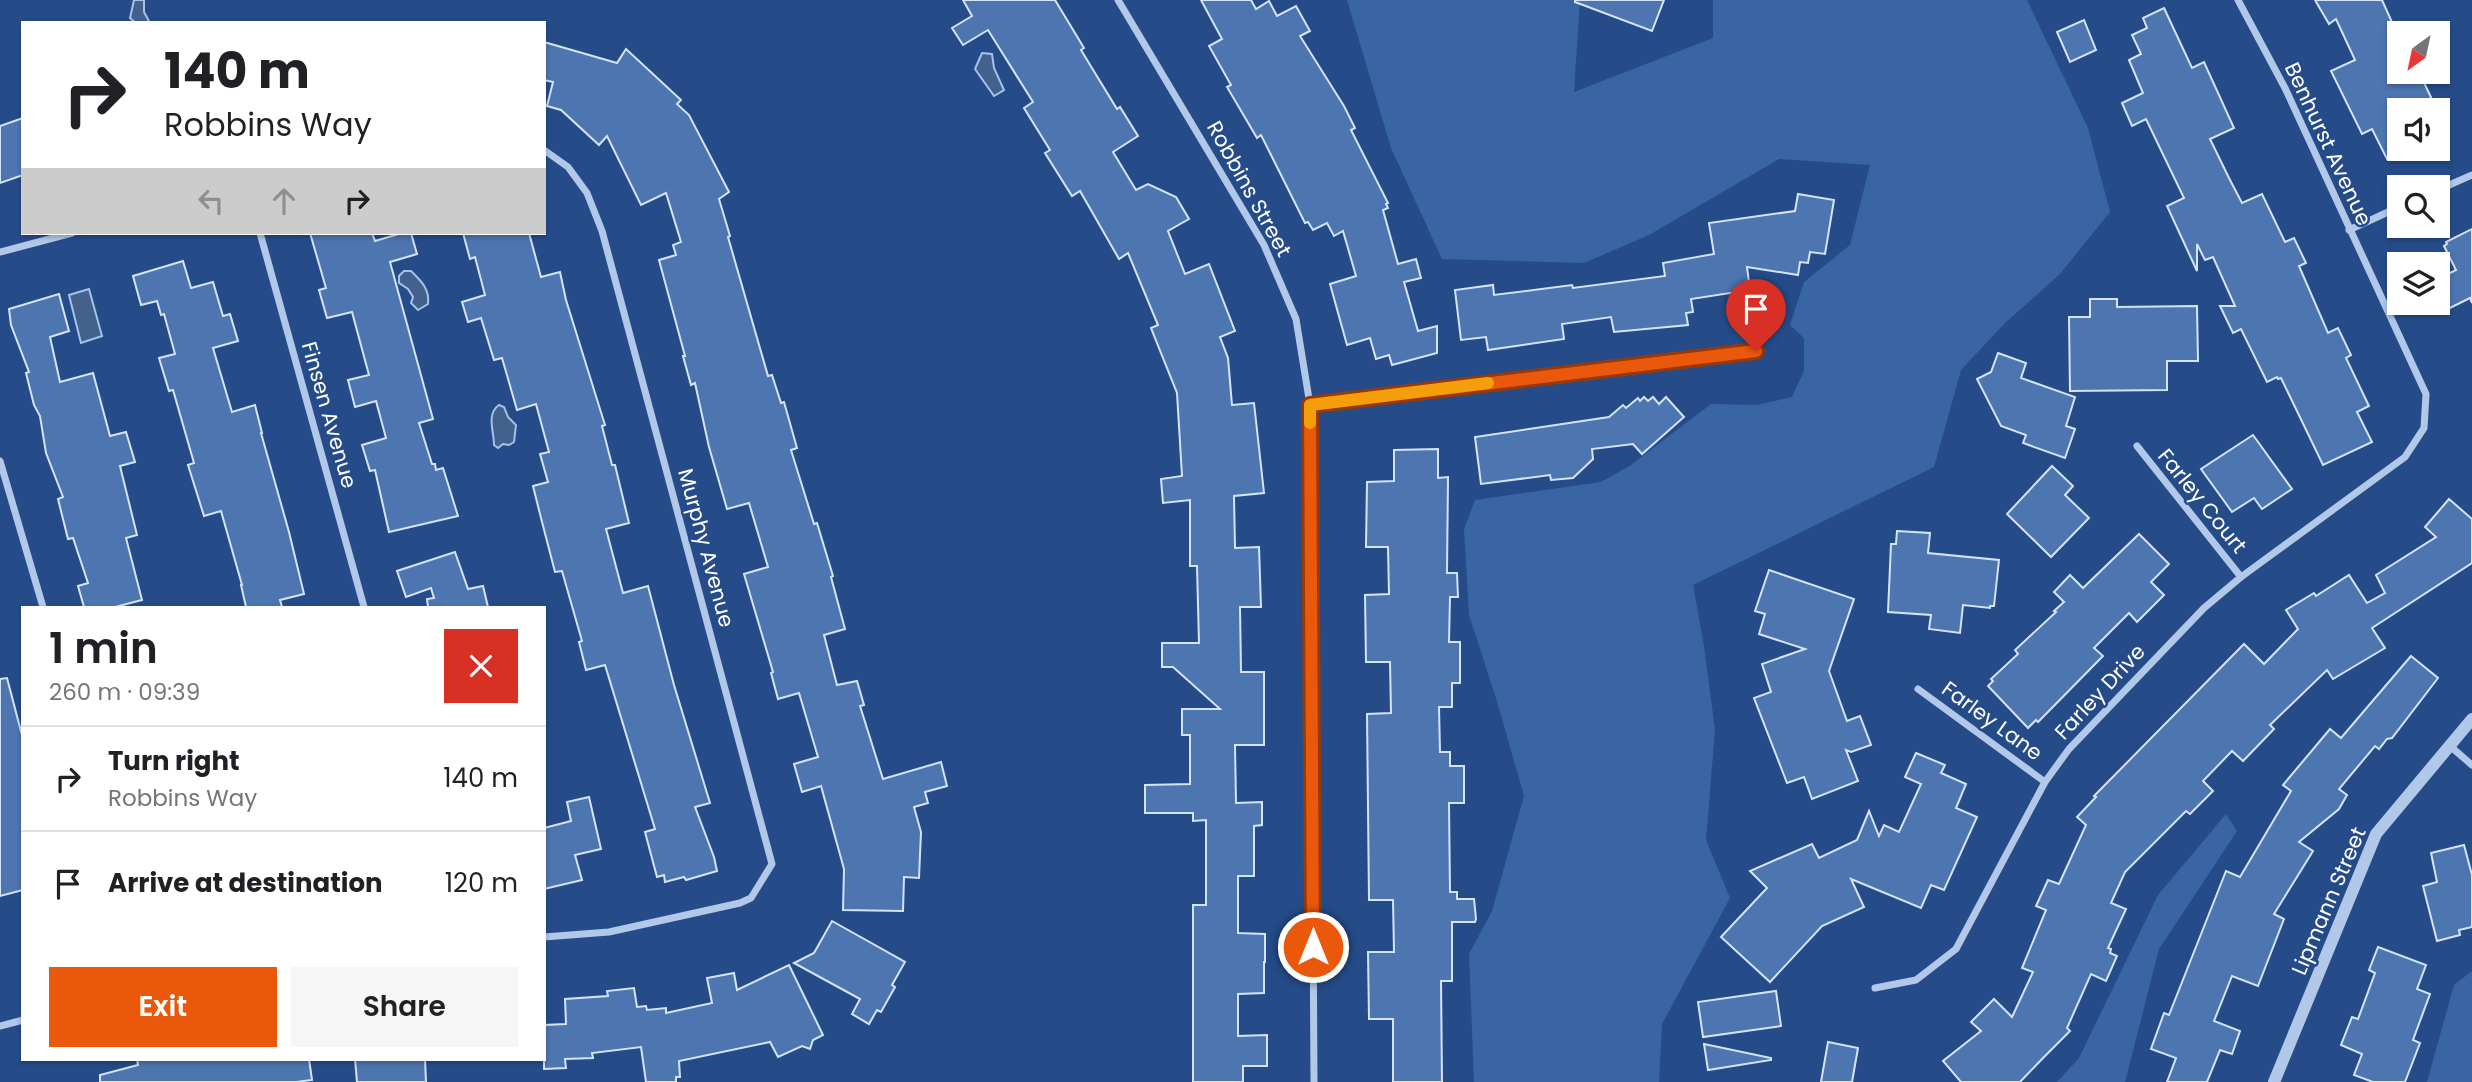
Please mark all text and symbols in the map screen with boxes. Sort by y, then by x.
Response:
north arrow [2387,21,2450,84]
map controls [2387,21,2450,315]
text: 140 m [164,37,310,105]
icon: right [49,49,140,140]
street label: Benhurst Avenue [2278,57,2379,230]
button: sound [2387,98,2450,161]
text: Robbins Way [164,102,372,147]
street label: Robbins Street [1200,116,1299,262]
button: search [2387,175,2450,238]
icon: left [192,182,230,220]
icon: ahead [265,182,303,220]
icon: right [338,182,376,220]
button: layers [2387,252,2450,315]
pin [1726,279,1786,351]
icon: arrive [1737,290,1775,328]
street label: Finsen Avenue [295,338,364,491]
street label: Farley Court [2151,442,2254,559]
street label: Murphy Avenue [671,465,742,630]
text: 1 min [49,619,158,678]
button: close [444,629,518,703]
street label: Farley Drive [2048,638,2151,746]
street label: Farley Lane [1936,674,2049,767]
text: 260 m · 09:39 [49,676,200,708]
text: Turn right [108,743,240,779]
icon: right [49,760,87,798]
text: 140 m [443,760,518,796]
text: Robbins Way [108,782,257,814]
street label: Lipmann Street [2284,822,2373,979]
icon: arrive [49,865,87,903]
text: Arrive at destination [108,865,383,901]
text: 120 m [445,865,518,901]
position arrow [1276,910,1350,984]
button: Exit [49,967,277,1047]
button: Share [291,967,518,1047]

